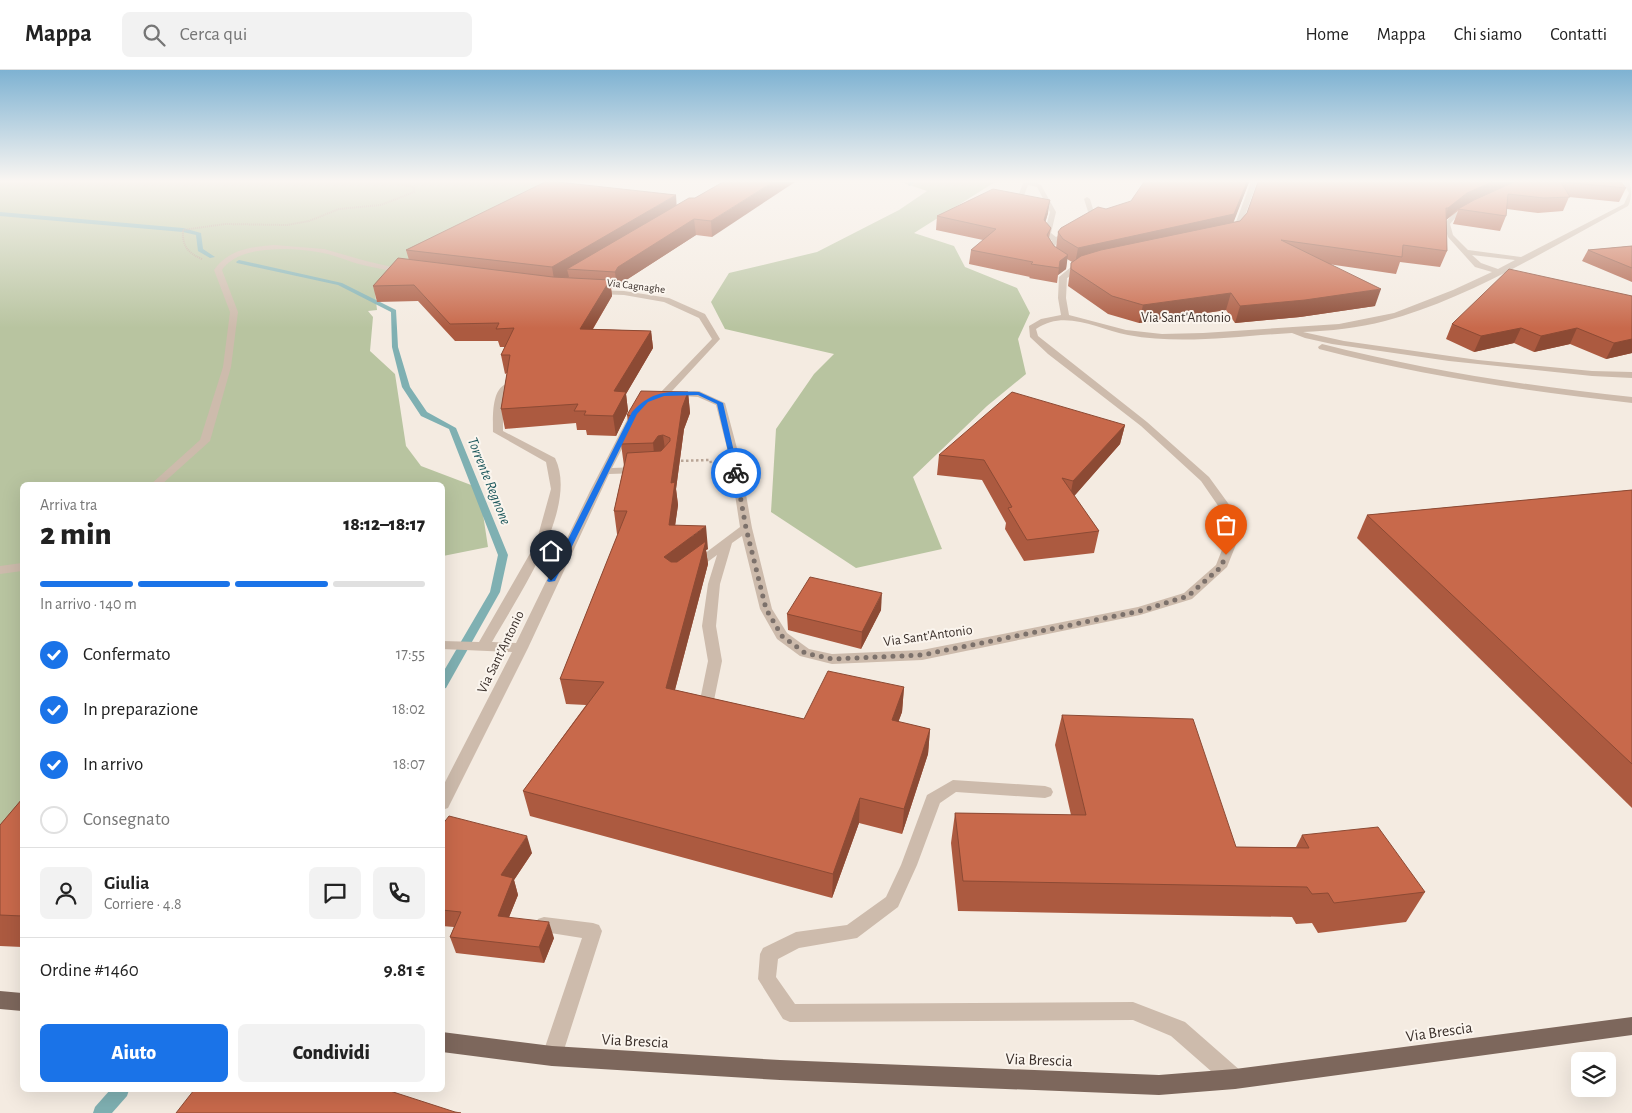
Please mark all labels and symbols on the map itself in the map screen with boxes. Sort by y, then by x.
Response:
street label: Via Cagnaghe [606,277,666,295]
street label: Via Sant'Antonio [1141,311,1231,325]
water label: Torrente Regnone [465,435,513,527]
courier [711,448,761,498]
pin [1205,504,1247,555]
pin [530,530,572,581]
street label: Via Sant'Antonio [475,608,527,695]
street label: Via Sant'Antonio [883,623,974,649]
street label: Via Brescia [1405,1019,1473,1045]
street label: Via Brescia [601,1031,669,1051]
street label: Via Brescia [1005,1051,1073,1069]

